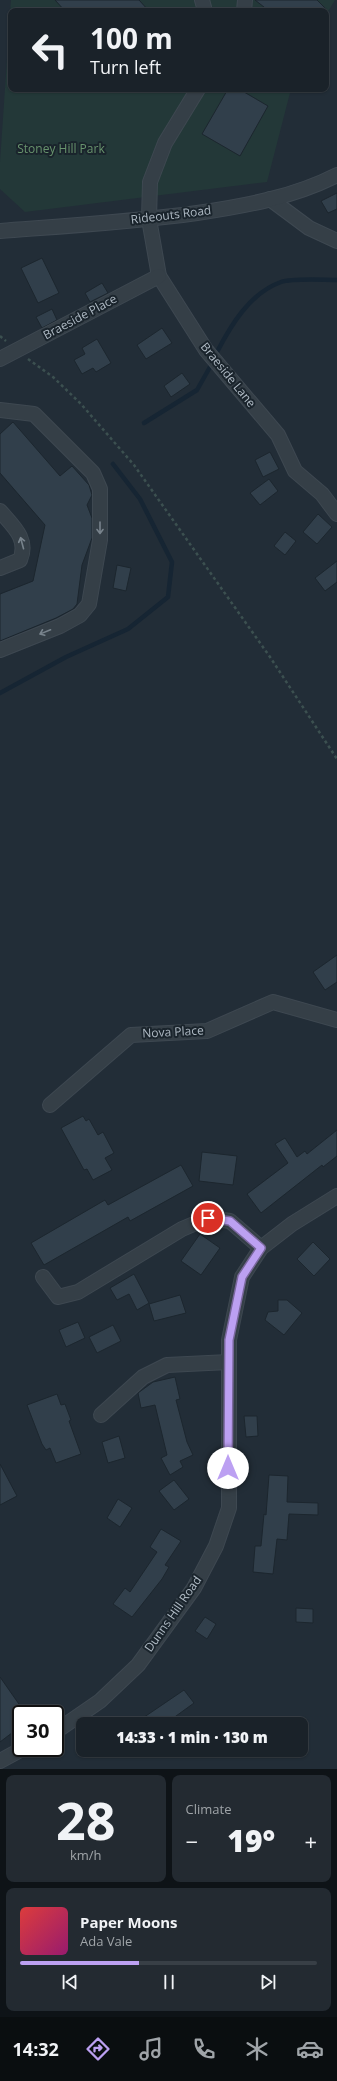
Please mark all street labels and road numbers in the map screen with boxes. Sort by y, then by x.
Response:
street label: Rideouts Road [130,201,212,228]
street label: Braeside Place [40,290,120,343]
street label: Braeside Lane [197,339,260,411]
street label: Nova Place [142,1021,204,1042]
street label: Dunns Hill Road [140,1572,205,1655]

